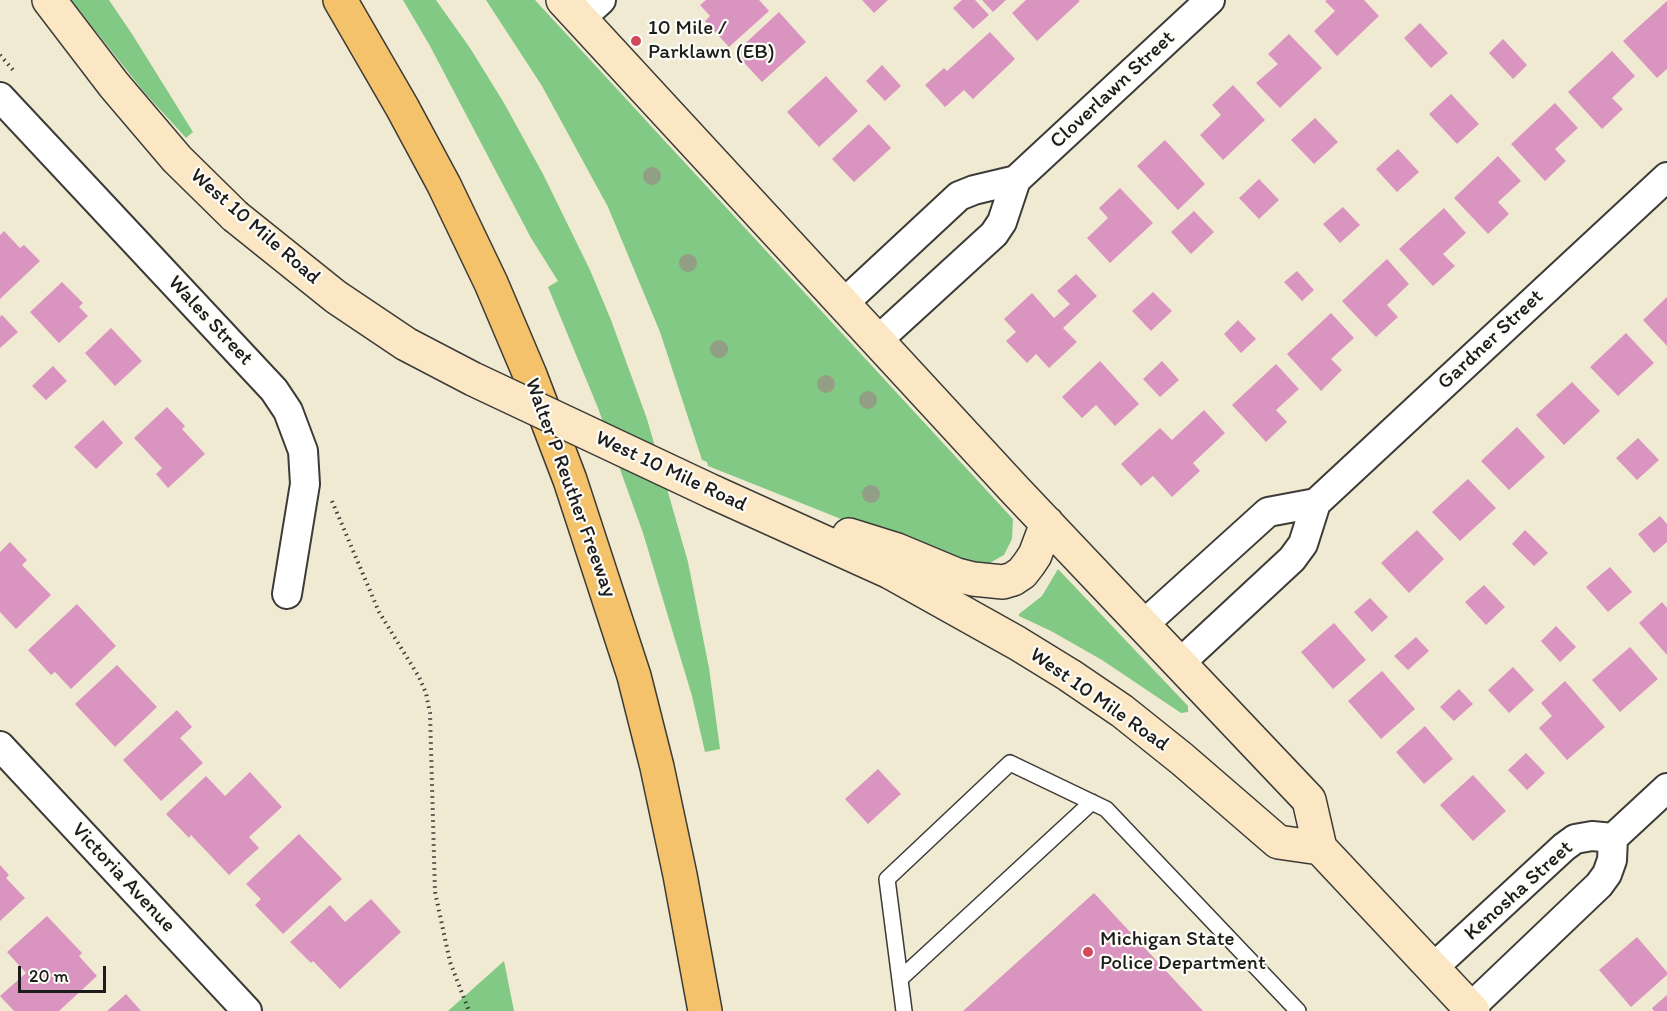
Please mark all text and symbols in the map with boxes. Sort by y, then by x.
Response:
place label: 10 Mile / Parklawn (EB) [648,16,775,66]
street label: Cloverlawn Street [1045,26,1181,154]
marker: 10 Mile / Parklawn (EB) [629,34,643,48]
street label: West 10 Mile Road [185,164,325,290]
street label: Wales Street [162,271,258,371]
street label: Gardner Street [1433,285,1549,395]
street label: Walter P Reuther Freeway [519,375,621,601]
street label: West 10 Mile Road [591,426,751,518]
street label: West 10 Mile Road [1024,643,1174,757]
street label: Victoria Avenue [66,818,180,938]
street label: Kenosha Street [1459,836,1579,946]
place label: Michigan State Police Department [1100,927,1266,977]
marker: Michigan State Police Department [1081,945,1095,959]
scale bar [21,954,110,992]
text: 20 m [29,965,69,987]

